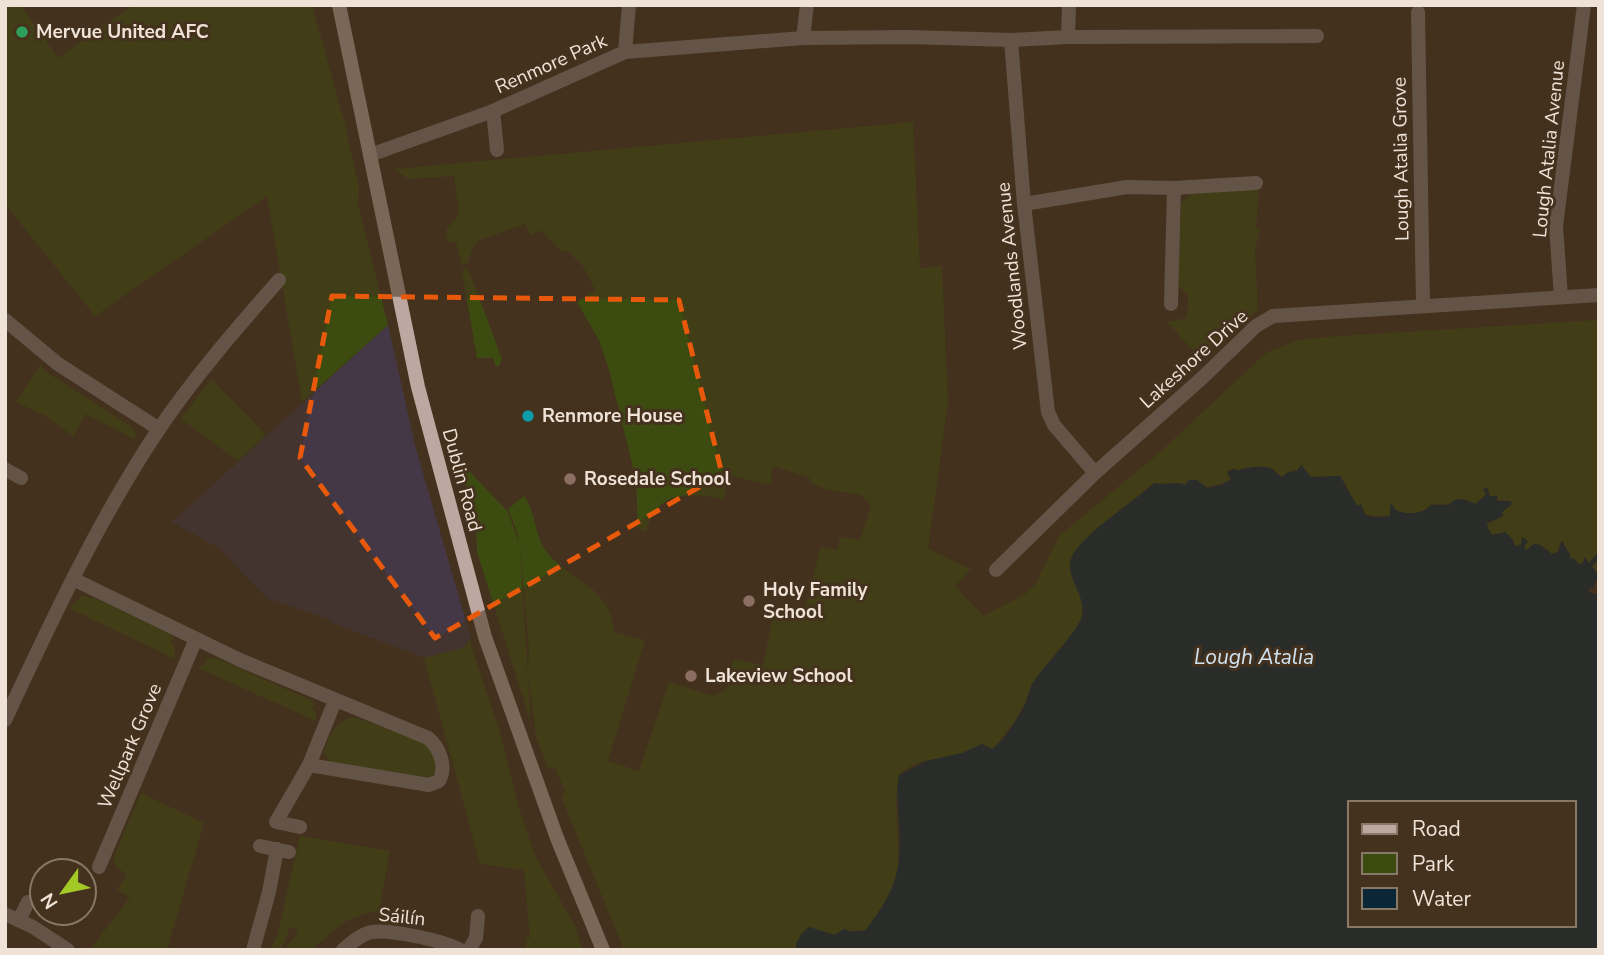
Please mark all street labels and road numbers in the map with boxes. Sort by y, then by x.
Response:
street label: Renmore Park [491,28,611,100]
street label: Lough Atalia Avenue [1527,59,1571,239]
street label: Lough Atalia Grove [1387,77,1415,241]
street label: Woodlands Avenue [990,181,1034,351]
street label: Lakeshore Drive [1134,304,1254,414]
street label: Dublin Road [436,426,488,534]
street label: Wellpark Grove [92,679,168,813]
street label: Sáilín [377,902,427,932]

